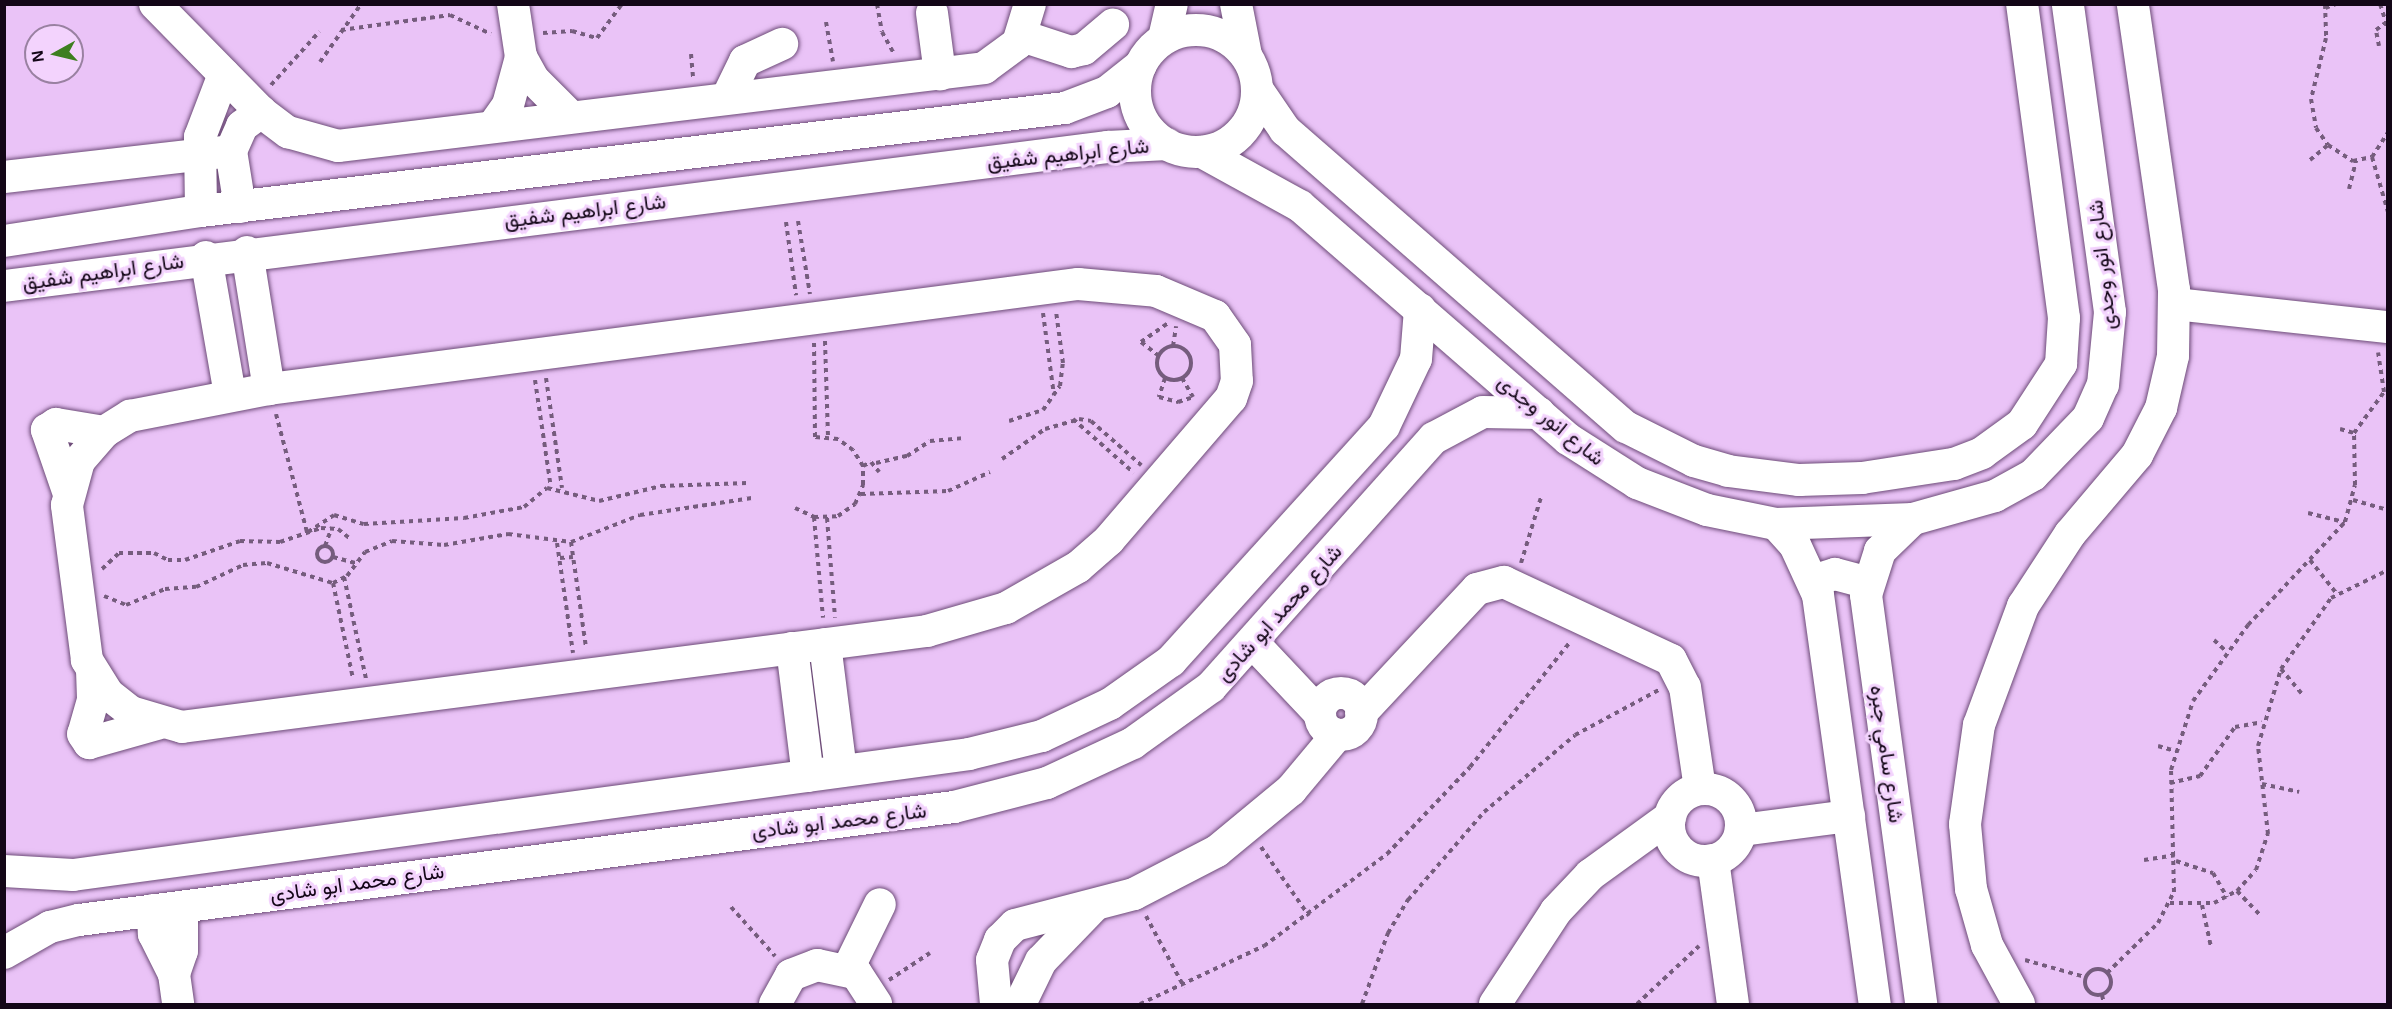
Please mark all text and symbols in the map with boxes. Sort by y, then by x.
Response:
north arrow [24,24,84,84]
text: N [28,49,47,63]
street label: شارع ابراهيم شفيق [986,133,1150,175]
street label: شارع ابراهيم شفيق [503,189,667,233]
street label: شارع انور وجدى [2083,199,2121,331]
street label: شارع ابراهيم شفيق [21,248,185,296]
street label: شارع انور وجدى [1492,369,1610,471]
street label: شارع محمد ابو شادى [1211,539,1347,687]
street label: شارع سامي جبره [1865,684,1909,824]
street label: شارع محمد ابو شادى [750,798,928,844]
street label: شارع محمد ابو شادى [268,858,446,908]

